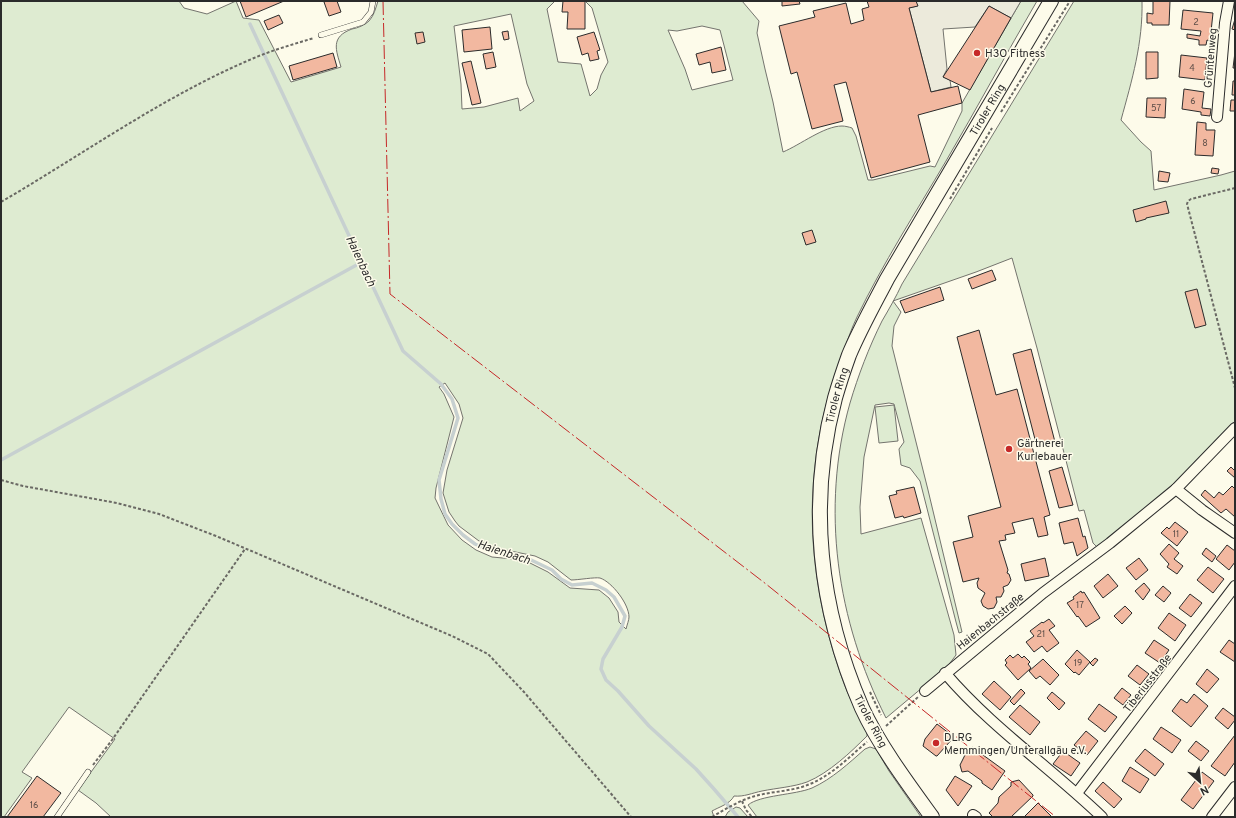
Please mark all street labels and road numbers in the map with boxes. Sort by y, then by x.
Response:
street label: Grüntenweg [1201,27,1221,89]
street label: Tiroler Ring [967,81,1009,138]
street label: Tiroler Ring [823,366,852,425]
street label: Haienbachstraße [954,590,1027,653]
street label: Tiberiusstraße [1121,651,1175,716]
street label: Tiroler Ring [850,693,890,750]

